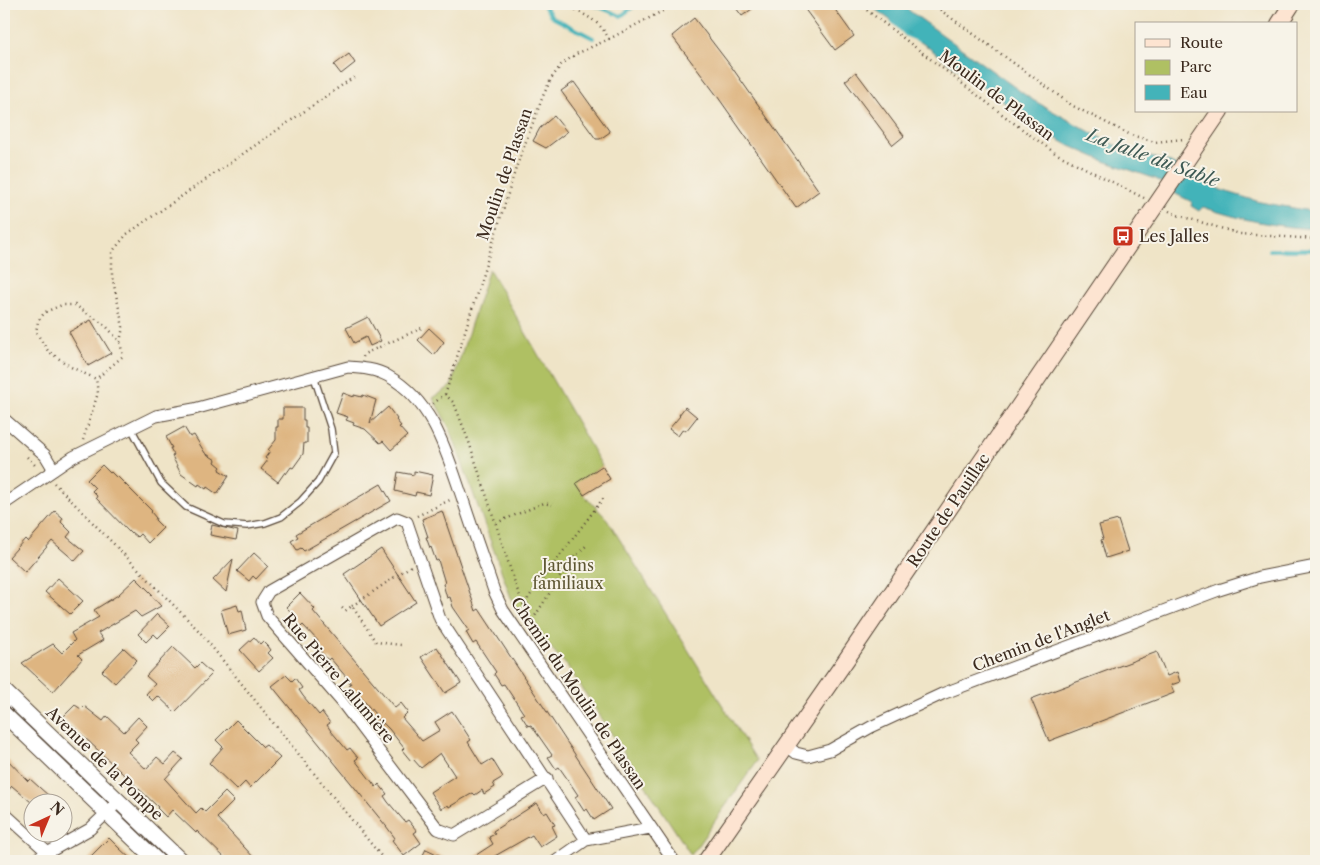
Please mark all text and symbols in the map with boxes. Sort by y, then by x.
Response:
legend [1135,22,1298,112]
text: Route [1180,33,1223,52]
street label: Moulin de Plassan [936,45,1058,145]
text: Parc [1180,57,1212,76]
text: Eau [1180,83,1208,102]
street label: Moulin de Plassan [472,105,536,243]
water label: La Jalle du Sable [1082,123,1224,193]
bus stop icon: Les Jalles [1111,224,1135,248]
place label: Les Jalles [1139,226,1209,246]
street label: Route de Pauillac [903,449,993,571]
park label: Jardins familiaux [532,555,604,593]
street label: Chemin du Moulin de Plassan [507,593,651,793]
street label: Chemin de l'Anglet [970,605,1113,675]
street label: Rue Pierre Lalumière [279,609,399,747]
street label: Avenue de la Pompe [42,701,168,824]
north arrow [22,792,72,842]
text: N [46,798,68,819]

